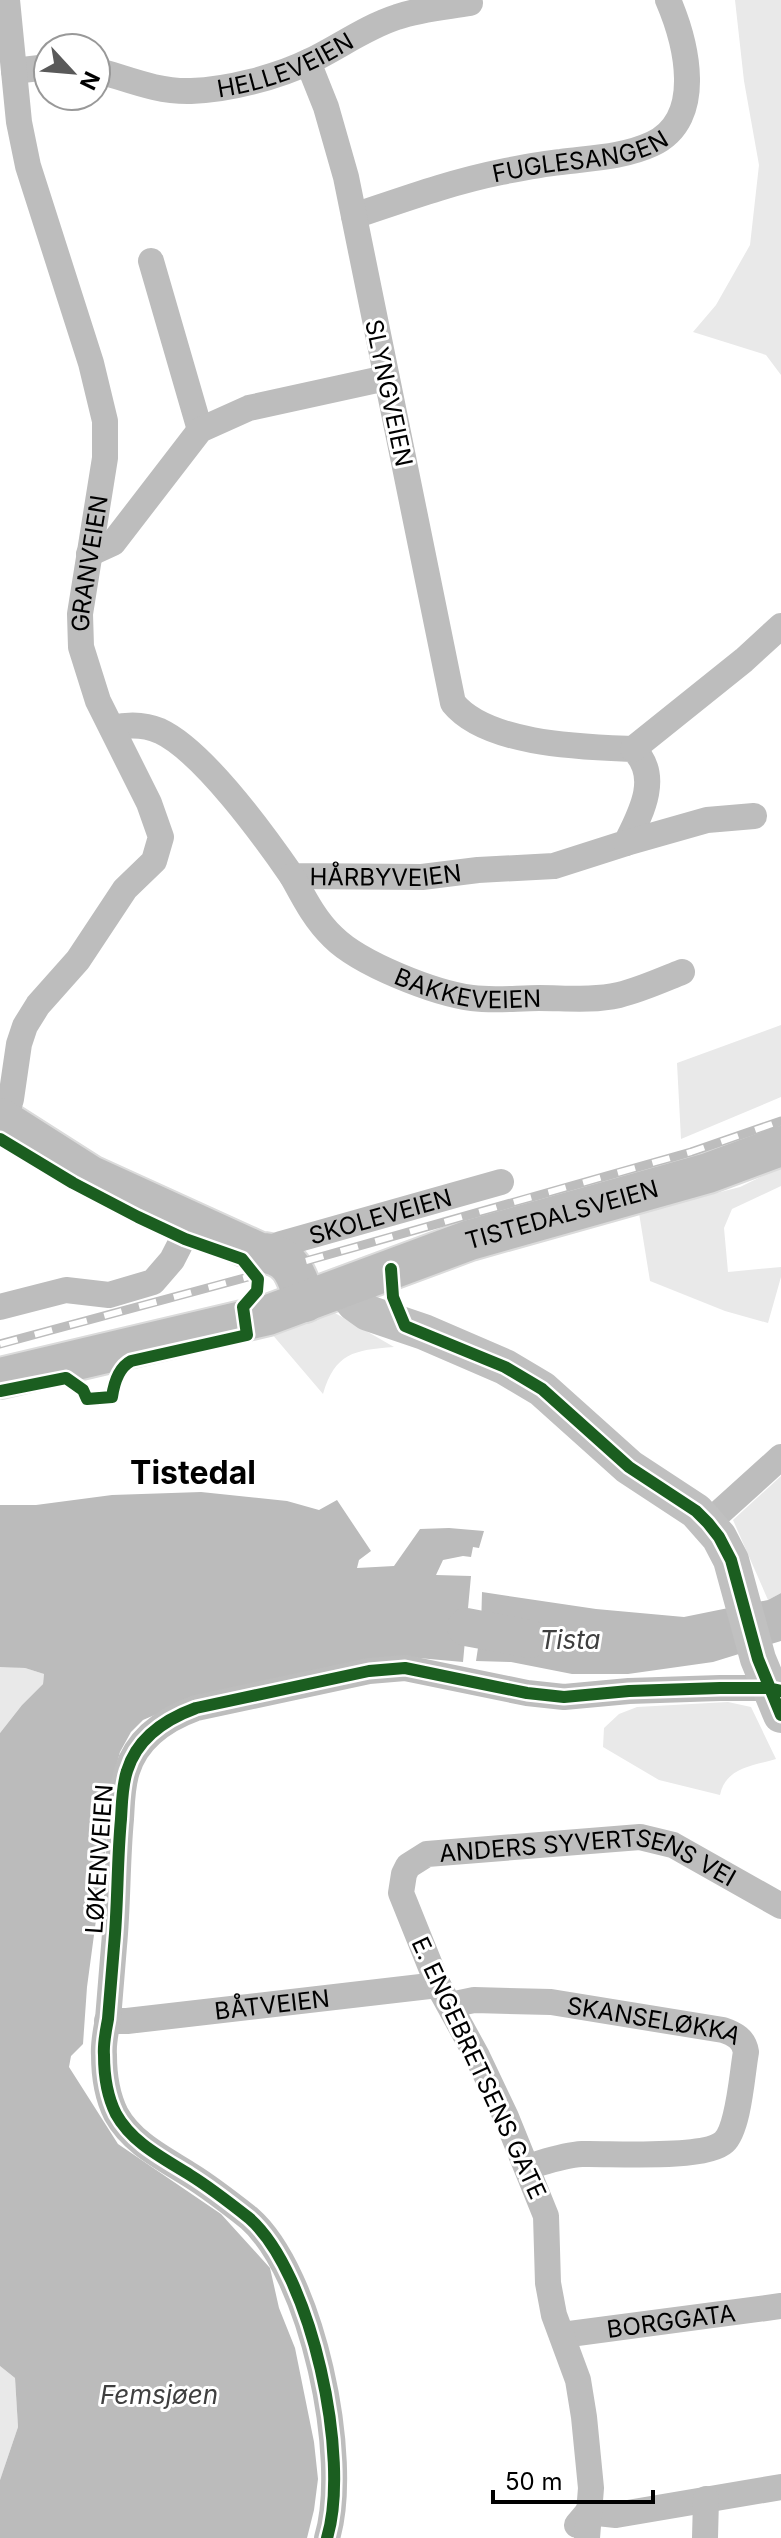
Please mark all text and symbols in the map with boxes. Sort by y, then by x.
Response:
street label: HELLEVEIEN [215,26,358,103]
north arrow [32,32,112,112]
text: N [75,68,105,94]
street label: FUGLESANGEN [490,124,673,188]
street label: SLYNGVEIEN [359,317,419,469]
street label: GRANVEIEN [66,493,113,632]
street label: HÅRBYVEIEN [309,858,463,892]
street label: BAKKEVEIEN [390,961,541,1014]
street label: TISTEDALSVEIEN [462,1173,662,1255]
street label: SKOLEVEIEN [306,1182,455,1250]
district label: Tistedal [130,1453,256,1492]
water label: Tista [539,1624,601,1655]
street label: LØKENVEIEN [79,1783,119,1935]
street label: ANDERS SYVERTSENS VEI [438,1822,741,1892]
street label: E. ENGEBRETSENS GATE [405,1932,553,2204]
street label: BÅTVEIEN [213,1983,331,2025]
street label: SKANSELØKKA [565,1990,746,2050]
street label: BORGGATA [605,2298,737,2343]
water label: Femsjøen [100,2379,218,2410]
scale bar [493,2454,653,2504]
text: 50 m [505,2467,563,2496]

